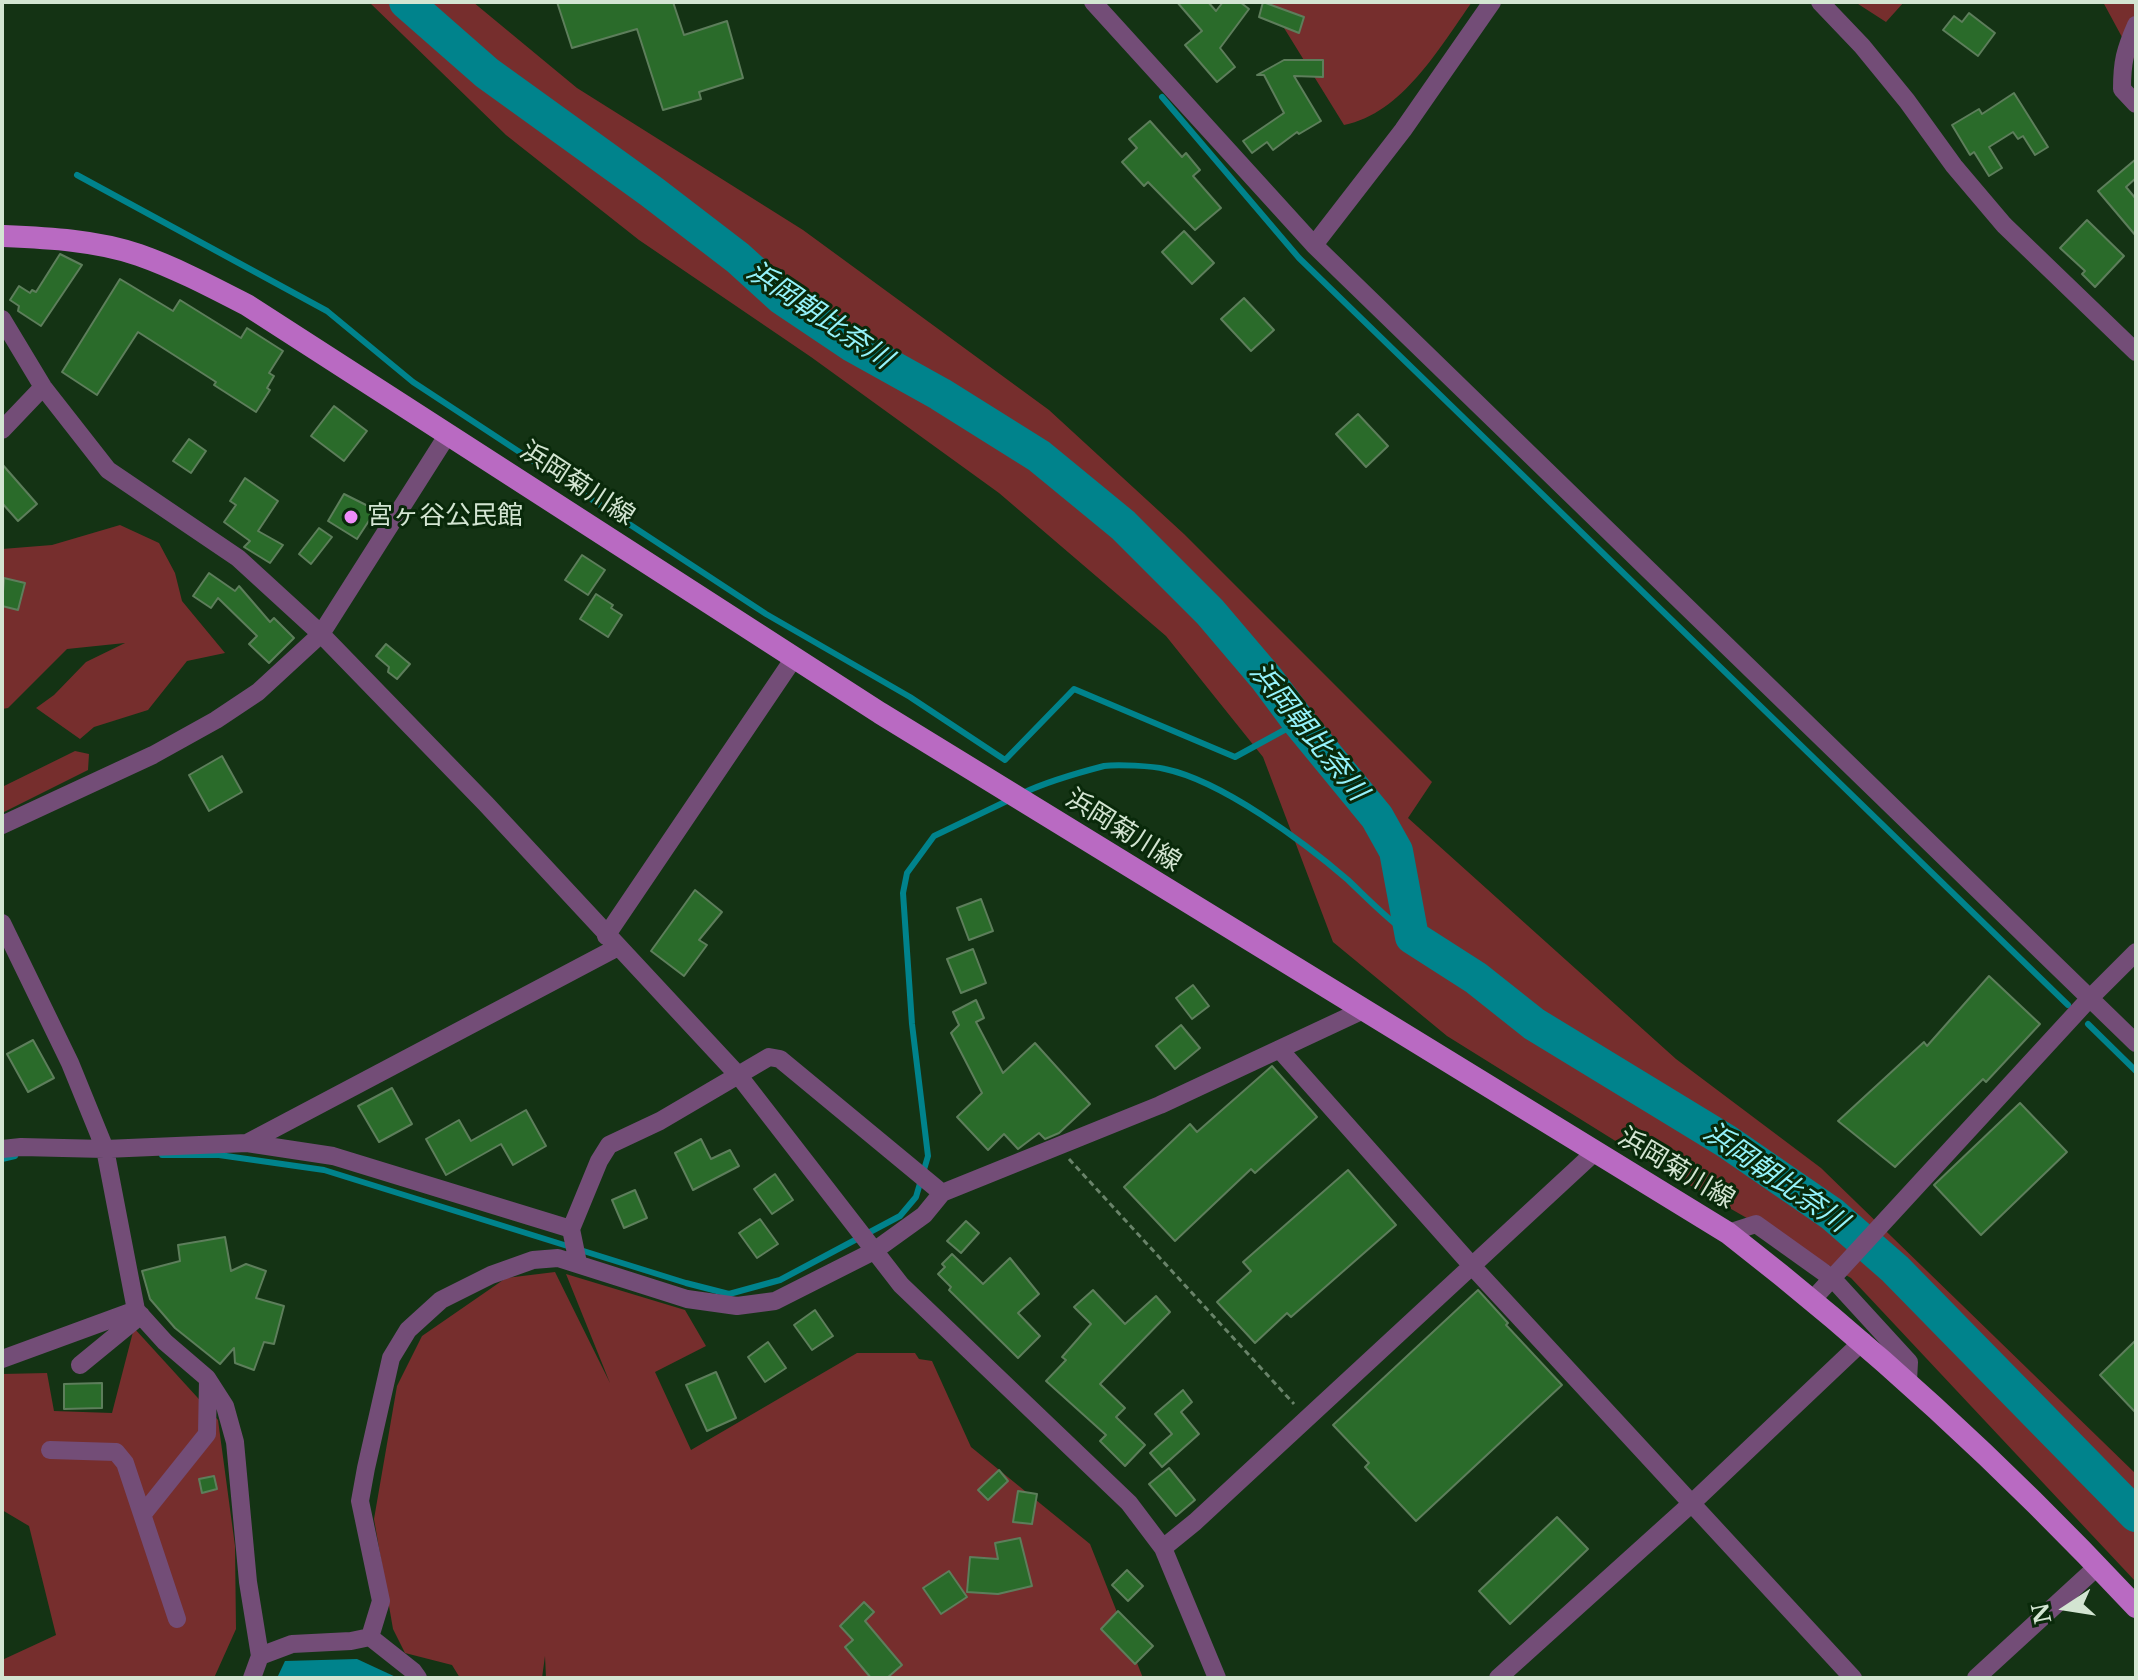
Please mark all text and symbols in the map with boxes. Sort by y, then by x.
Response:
water label: 浜岡朝比奈川 [740,255,898,377]
street label: 浜岡菊川線 [514,436,640,532]
place label: 宮ヶ谷公民館 [367,501,523,533]
marker: 宮ヶ谷公民館 [342,508,360,526]
water label: 浜岡朝比奈川 [1242,656,1374,808]
street label: 浜岡菊川線 [1060,783,1186,879]
water label: 浜岡朝比奈川 [1697,1116,1853,1240]
street label: 浜岡菊川線 [1612,1122,1740,1216]
north arrow [2026,1568,2106,1648]
text: N [2027,1600,2057,1626]

